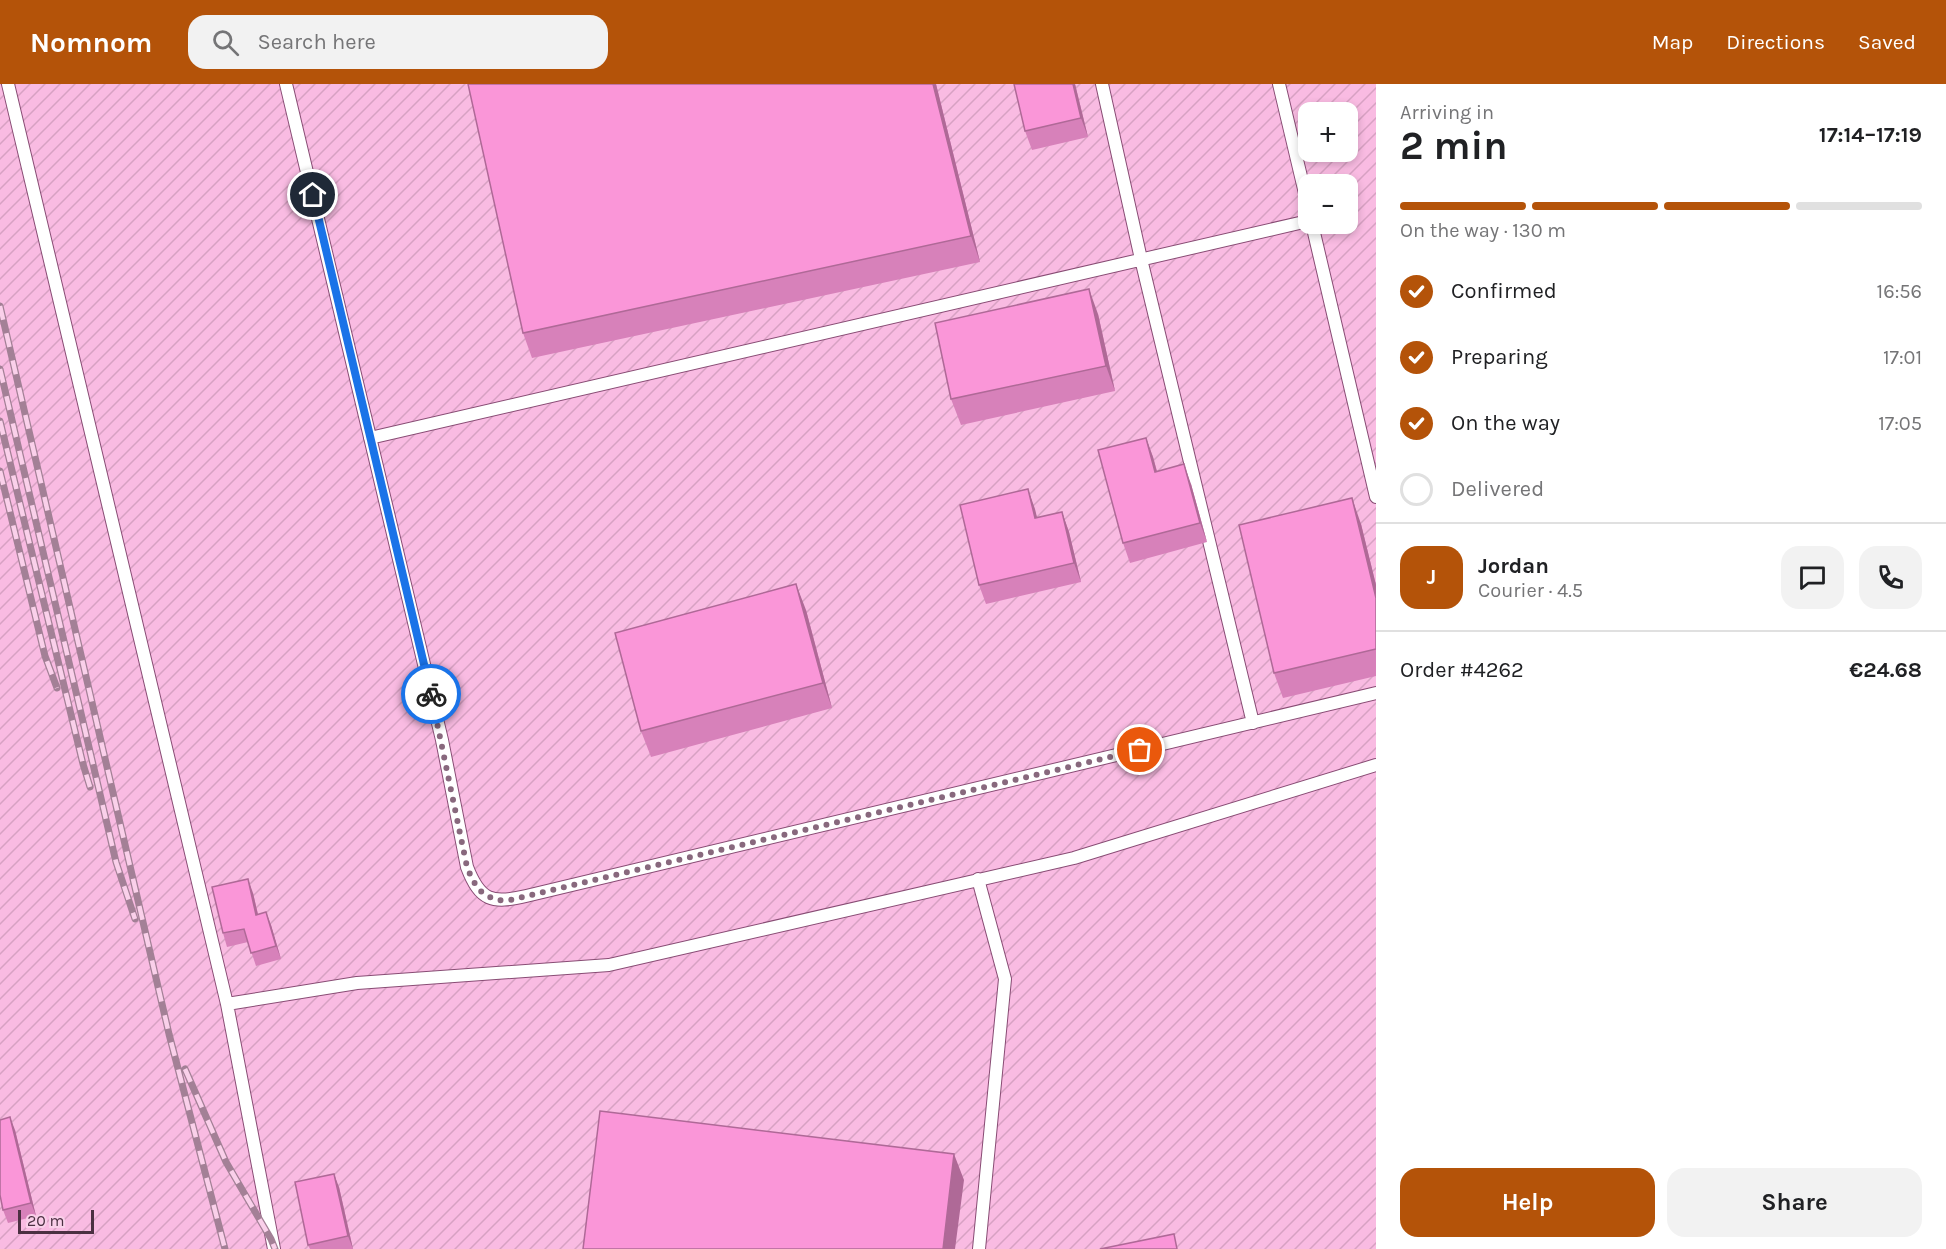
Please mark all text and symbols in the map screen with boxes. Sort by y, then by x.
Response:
search box [188,15,608,69]
text: Nomnom [30,26,152,59]
icon: search [209,26,242,59]
text: Search here [257,29,376,55]
text: Map [1652,30,1693,54]
text: Directions [1726,30,1825,54]
text: Saved [1858,30,1916,54]
text: Arriving in [1400,101,1494,124]
map controls [1298,102,1358,234]
button: + [1298,102,1358,162]
text: 17:14–17:19 [1819,122,1922,148]
text: 2 min [1400,123,1508,169]
pin [287,169,338,220]
button: − [1298,174,1358,234]
icon: home [296,178,329,211]
text: On the way · 130 m [1400,219,1566,242]
icon: check [1400,275,1433,308]
text: Confirmed [1451,278,1557,304]
text: 16:56 [1877,280,1922,303]
icon: check [1400,341,1433,374]
text: Preparing [1451,344,1548,370]
text: 17:01 [1883,346,1922,369]
icon: check [1400,407,1433,440]
text: On the way [1451,410,1560,436]
text: 17:05 [1878,412,1922,435]
text: Delivered [1451,476,1544,502]
button: chat [1781,546,1844,609]
button: phone [1859,546,1922,609]
text: Jordan [1478,553,1549,579]
text: J [1427,564,1436,590]
text: Courier · 4.5 [1478,579,1583,602]
text: Order #4262 [1400,657,1524,683]
text: €24.68 [1849,657,1922,683]
courier [401,664,461,724]
icon: bike [415,678,448,711]
pin [1114,724,1165,775]
icon: bag [1123,733,1156,766]
button: Help [1400,1168,1655,1237]
button: Share [1667,1168,1922,1237]
scale bar [18,1207,94,1234]
text: 20 m [27,1211,65,1230]

